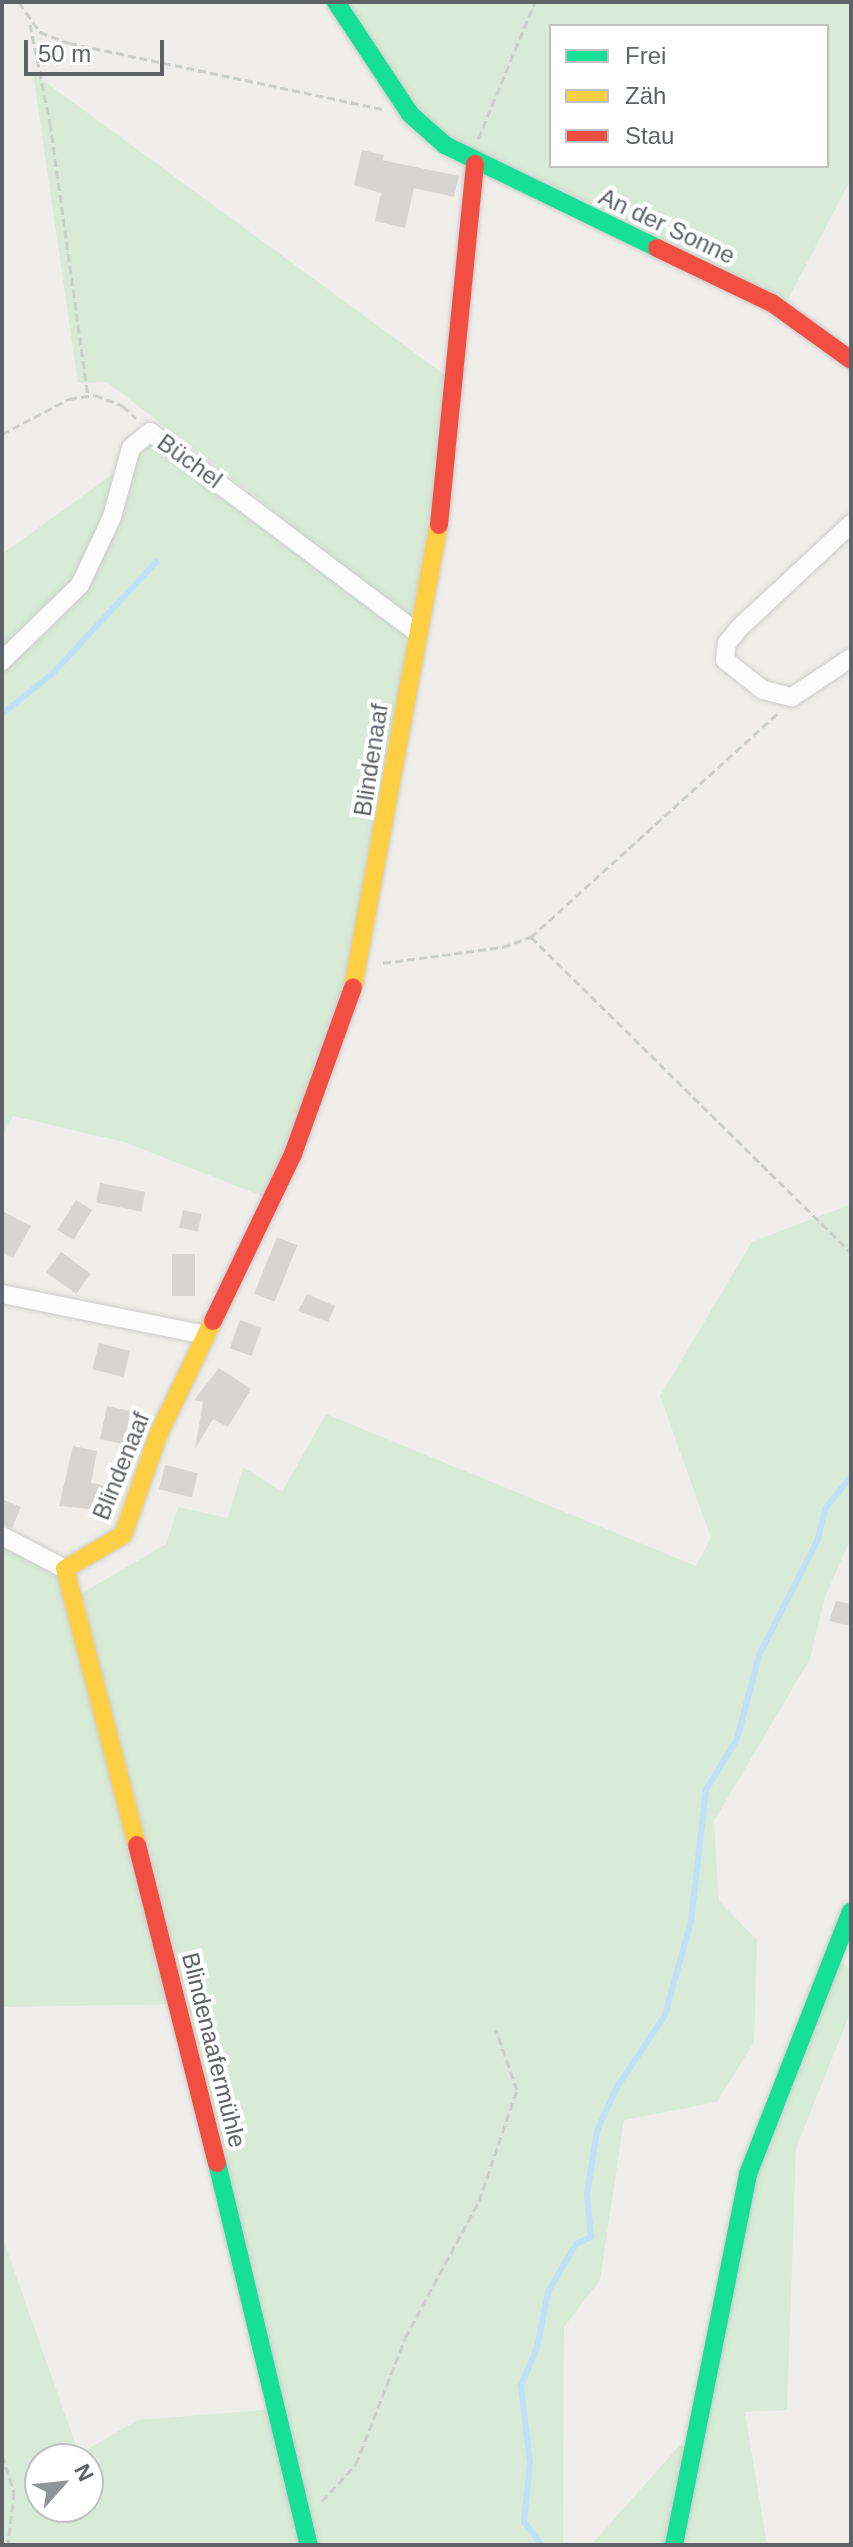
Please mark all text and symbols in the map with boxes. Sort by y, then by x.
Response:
scale bar [28,24,168,74]
legend [549,24,829,168]
text: 50 m [38,40,91,67]
text: Frei [625,42,666,69]
text: Zäh [625,82,666,109]
text: Stau [625,122,674,149]
street label: An der Sonne [594,182,740,270]
street label: Büchel [152,428,228,494]
street label: Blindenaaf [348,702,394,818]
street label: Blindenaaf [86,1408,156,1524]
street label: Blindenaafermühle [176,1949,252,2151]
north arrow [24,2443,104,2523]
text: N [69,2460,99,2486]

